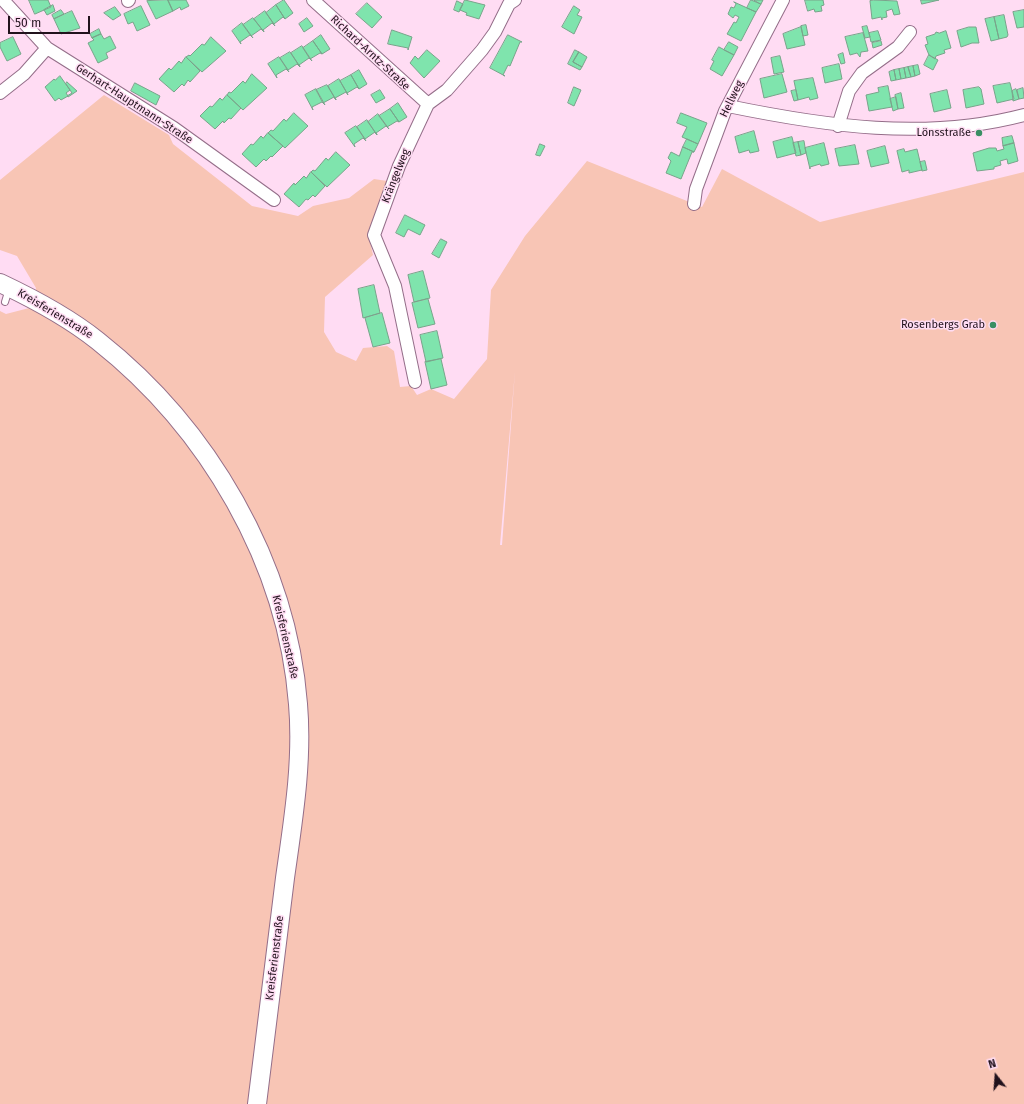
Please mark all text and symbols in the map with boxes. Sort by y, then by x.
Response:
scale bar [10,8,92,34]
street label: Richard-Arntz-Straße [327,13,413,93]
text: 50 m [15,16,41,30]
street label: Gerhart-Hauptmann-Straße [73,61,195,147]
street label: Hellweg [717,78,747,120]
place label: Lönsstraße [916,126,971,140]
marker: Lönsstraße [974,128,984,138]
street label: Krängelweg [379,147,413,205]
street label: Kreisferienstraße [15,286,95,342]
place label: Rosenbergs Grab [901,318,985,332]
marker: Rosenbergs Grab [988,320,998,330]
street label: Kreisferienstraße [269,594,301,680]
street label: Kreisferienstraße [263,915,287,1001]
north arrow [976,1056,1016,1096]
text: N [987,1057,998,1071]

